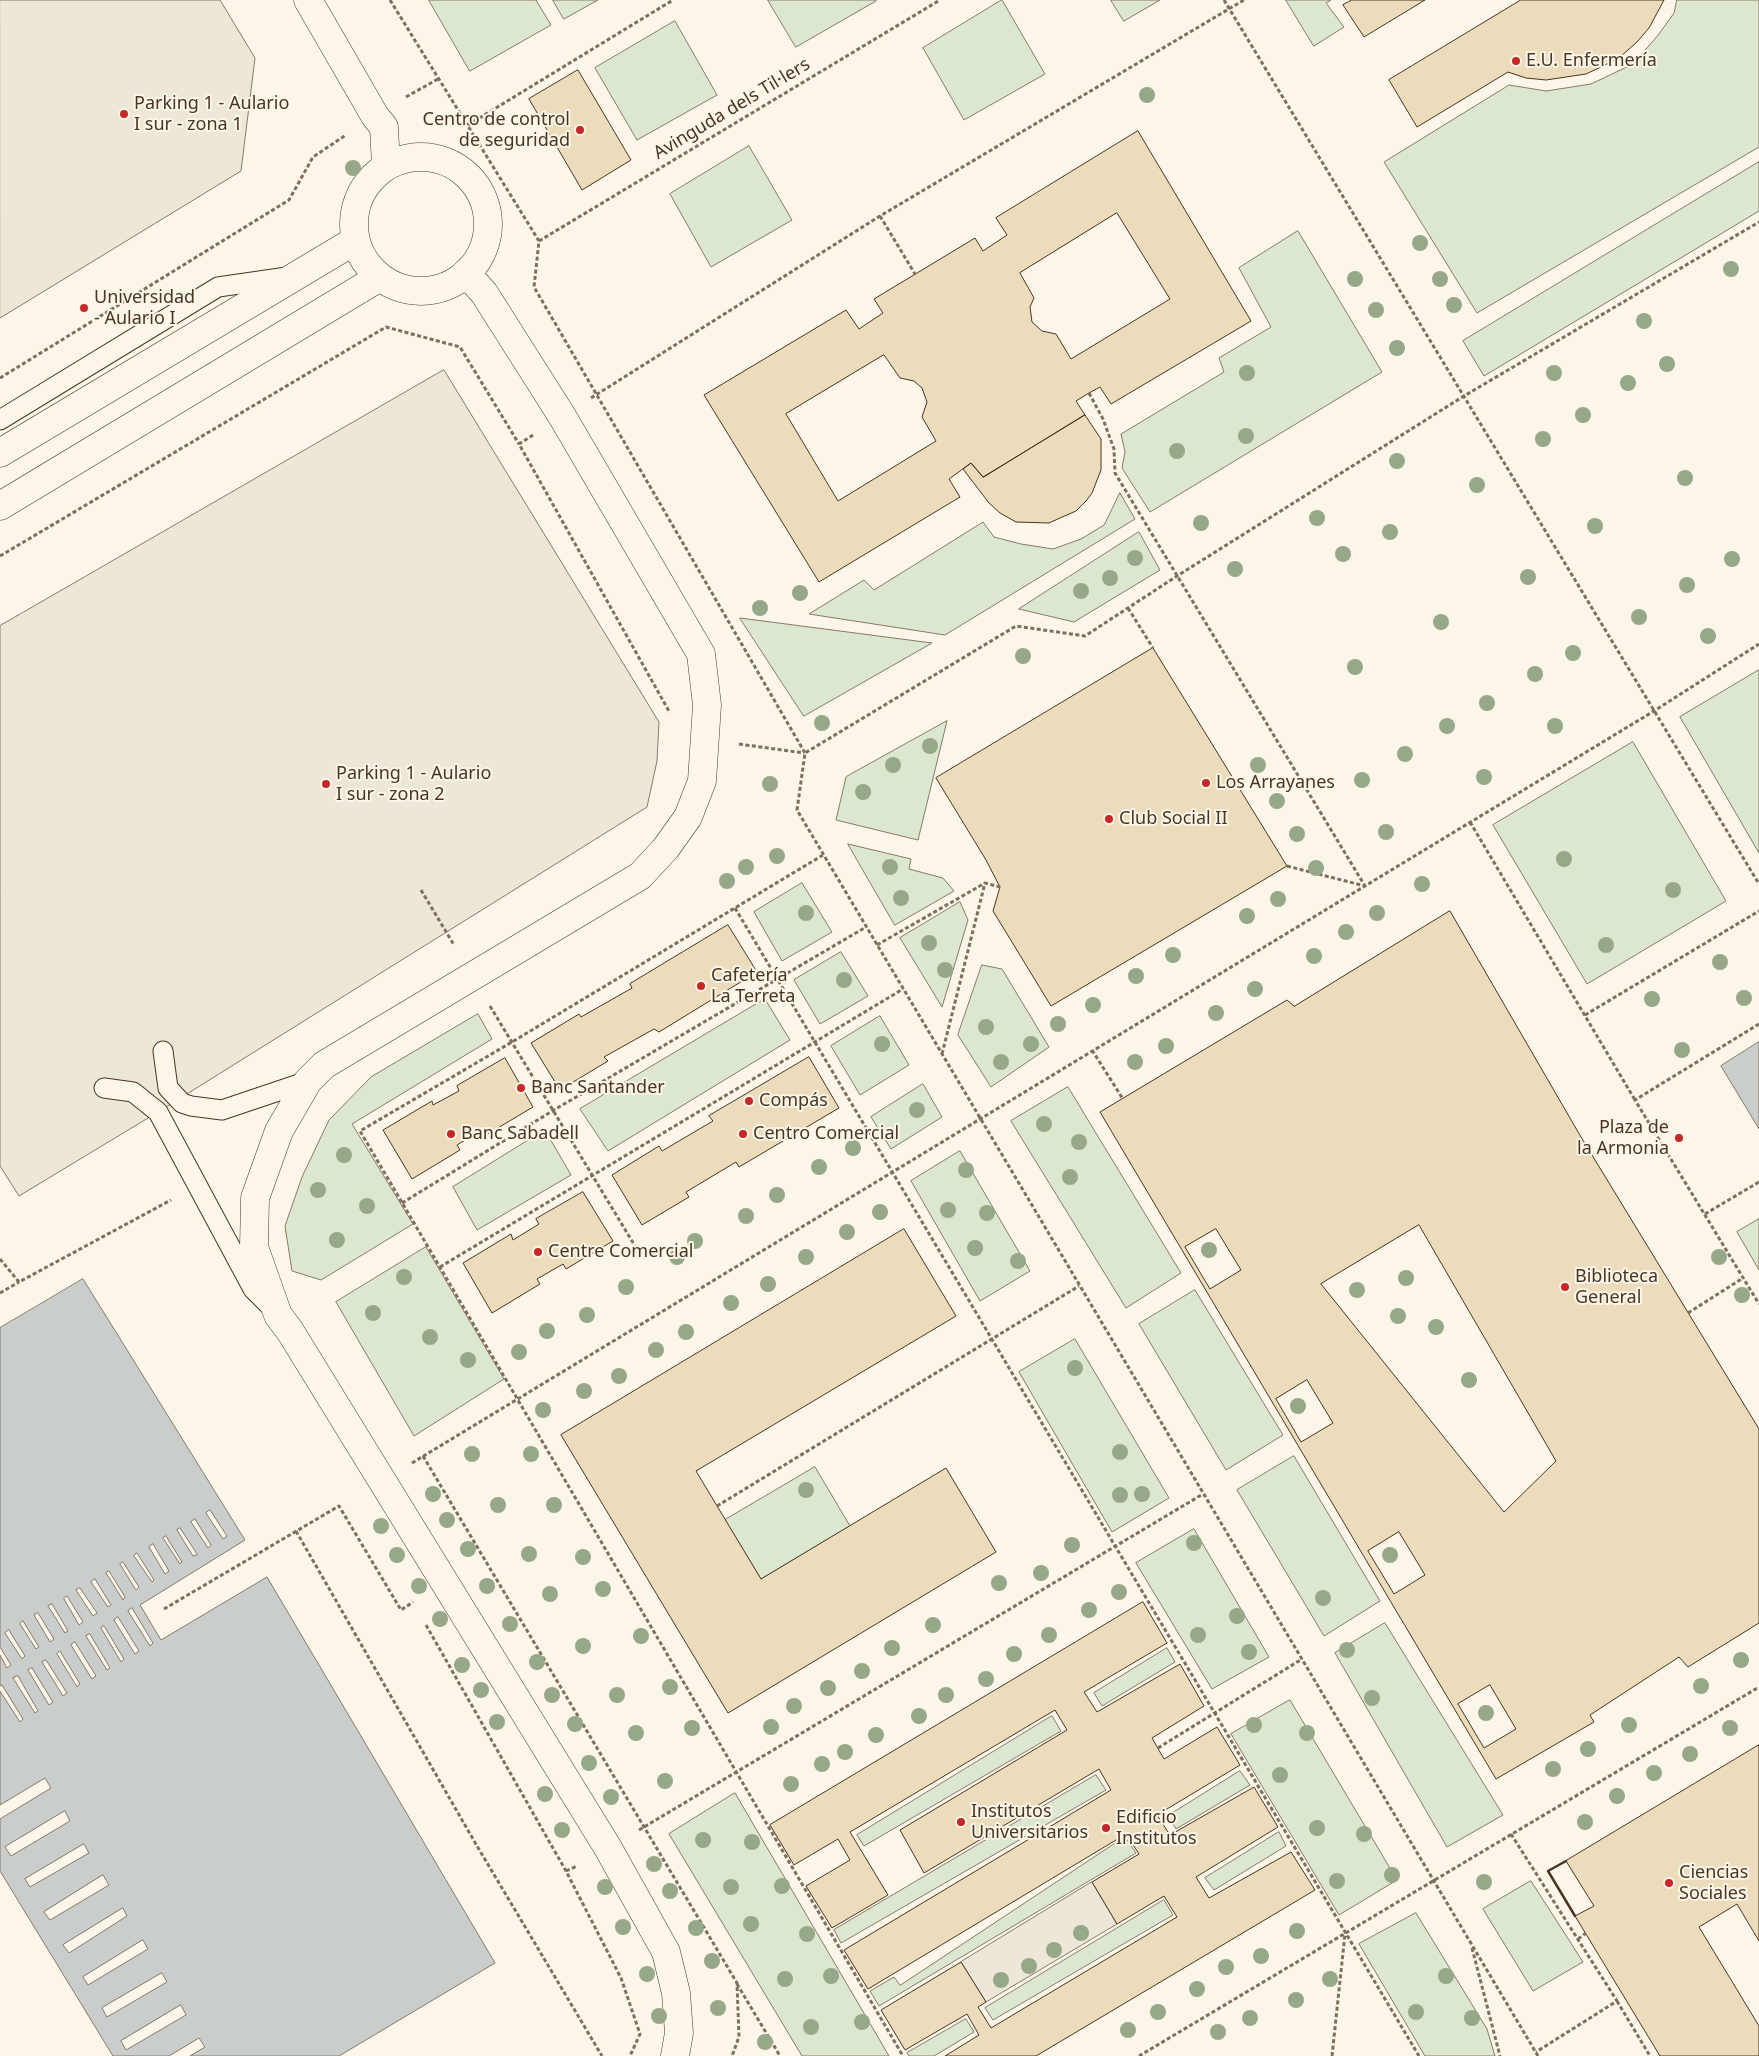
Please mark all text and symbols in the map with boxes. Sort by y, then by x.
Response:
place label: E.U. Enfermería [1526,50,1657,72]
street label: Avinguda dels Til·lers [650,54,814,164]
marker: E.U. Enfermería [1510,55,1522,67]
place label: Parking 1 - Aulario I sur - zona 1 [134,93,289,136]
marker: Parking 1 - Aulario I sur - zona 1 [118,108,130,120]
place label: Centro de control de seguridad [423,109,570,152]
marker: Centro de control de seguridad [574,124,586,136]
place label: Universidad - Aulario I [94,287,195,330]
marker: Universidad - Aulario I [78,302,90,314]
place label: Parking 1 - Aulario I sur - zona 2 [336,763,491,806]
place label: Los Arrayanes [1216,772,1335,794]
marker: Los Arrayanes [1200,777,1212,789]
marker: Parking 1 - Aulario I sur - zona 2 [320,778,332,790]
place label: Club Social II [1119,808,1228,830]
marker: Club Social II [1103,813,1115,825]
place label: Cafetería La Terreta [711,965,795,1008]
marker: Cafetería La Terreta [695,980,707,992]
place label: Banc Santander [531,1077,665,1099]
marker: Banc Santander [515,1082,527,1094]
place label: Compás [759,1090,828,1112]
marker: Compás [743,1095,755,1107]
place label: Plaza de la Armonia [1577,1117,1669,1160]
place label: Banc Sabadell [461,1123,579,1145]
place label: Centro Comercial [753,1123,899,1145]
marker: Banc Sabadell [445,1128,457,1140]
marker: Centro Comercial [737,1128,749,1140]
marker: Plaza de la Armonia [1673,1132,1685,1144]
place label: Centre Comercial [548,1241,693,1263]
marker: Centre Comercial [532,1246,544,1258]
place label: Biblioteca General [1575,1266,1658,1308]
marker: Biblioteca General [1559,1281,1571,1293]
place label: Institutos Universitarios [971,1801,1088,1844]
place label: Edificio Institutos [1116,1807,1197,1850]
marker: Institutos Universitarios [955,1816,967,1828]
marker: Edificio Institutos [1100,1822,1112,1834]
place label: Ciencias Sociales [1679,1862,1748,1905]
marker: Ciencias Sociales [1663,1877,1675,1889]

